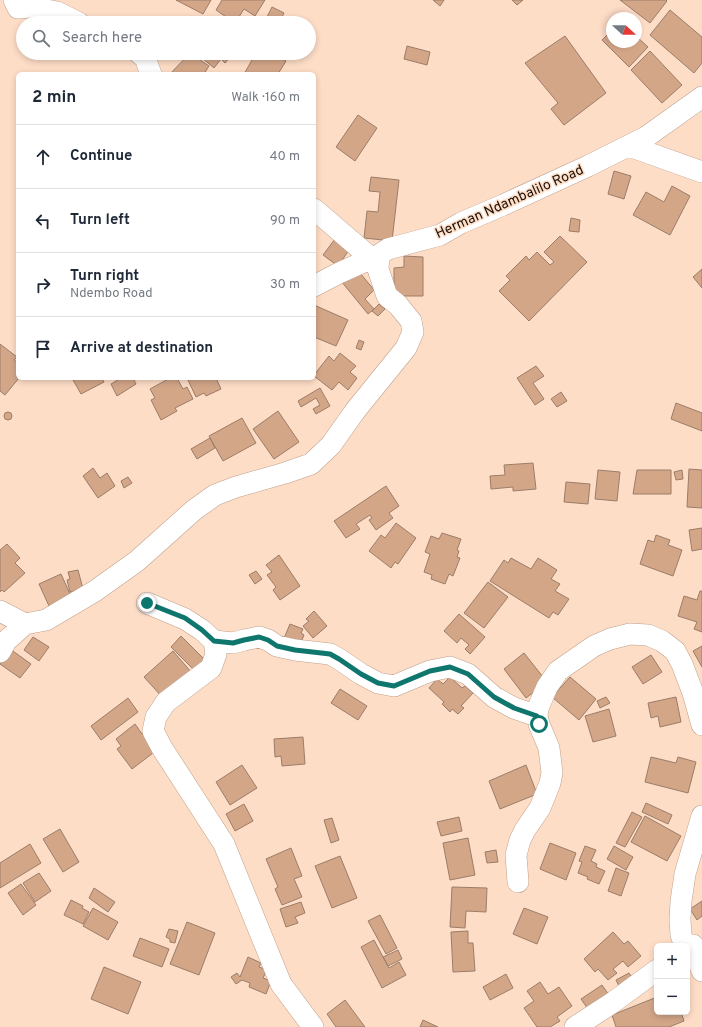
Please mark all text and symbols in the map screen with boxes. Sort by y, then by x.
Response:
north arrow [606,12,642,48]
search box [16,16,316,60]
icon: search [30,27,52,49]
text: Search here [62,29,142,48]
text: 2 min [32,87,76,109]
text: Walk · 160 m [231,90,300,106]
icon: ahead [32,146,54,168]
text: Continue [70,147,132,166]
text: 40 m [270,149,300,165]
street label: Herman Ndambalilo Road [433,162,586,243]
icon: left [32,210,54,232]
text: Turn left [70,211,130,230]
text: 90 m [270,213,300,229]
text: Turn right [70,267,139,286]
icon: right [32,274,54,296]
text: 30 m [270,277,300,293]
text: Ndembo Road [70,286,153,302]
icon: arrive [32,338,54,360]
text: Arrive at destination [70,339,213,358]
route end [138,594,156,612]
route start [530,715,548,733]
map controls [654,943,690,1015]
button: + [654,943,690,979]
button: − [654,979,690,1015]

